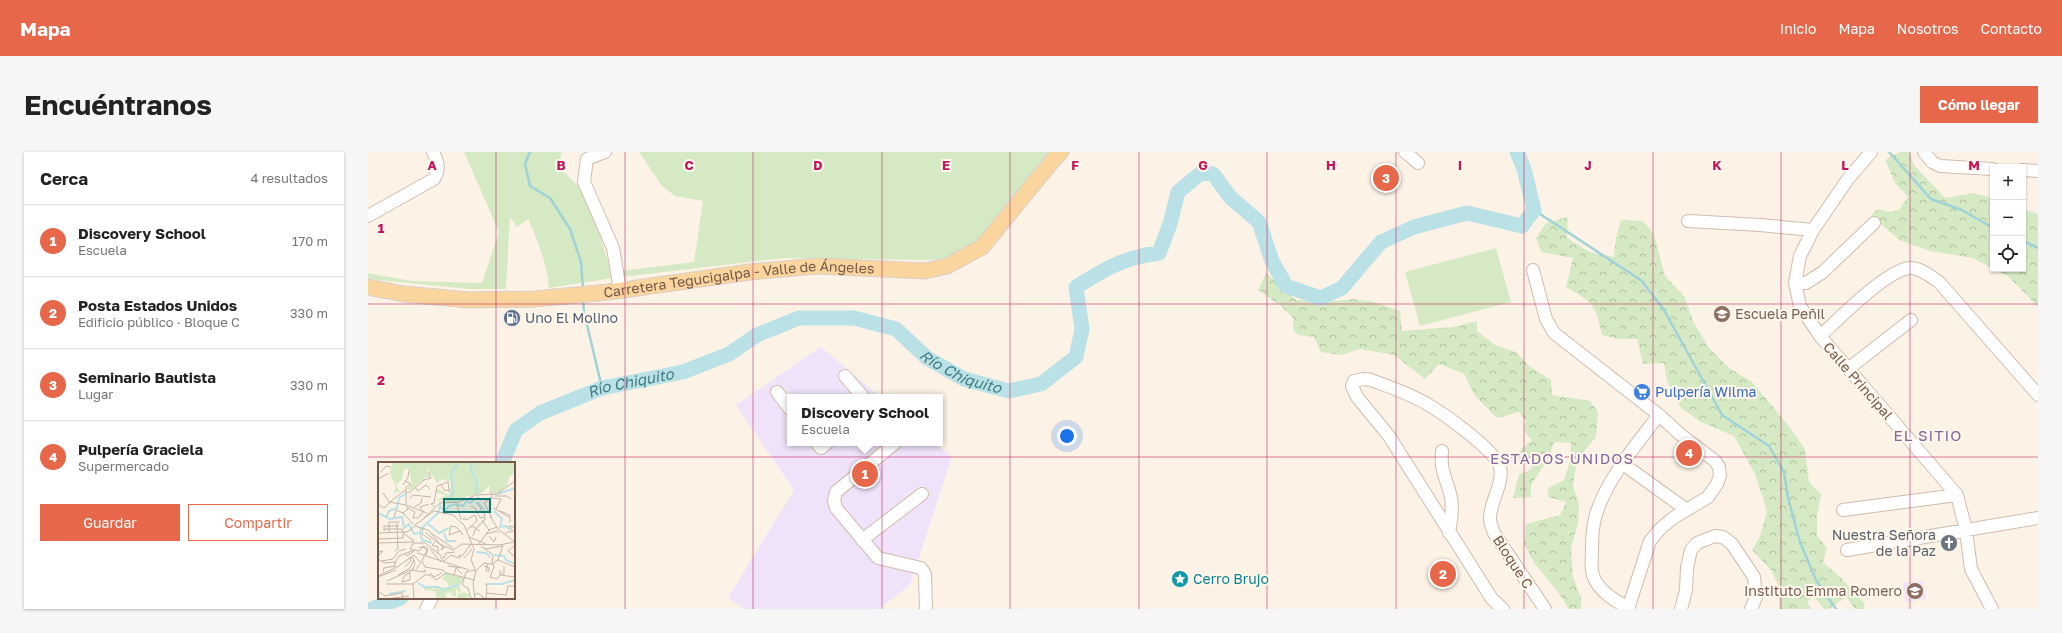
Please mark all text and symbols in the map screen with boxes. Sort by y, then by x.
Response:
text: Mapa [20,17,71,40]
text: Inicio [1780,20,1816,37]
text: Mapa [1838,20,1875,37]
text: Nosotros [1897,20,1958,37]
text: Contacto [1980,20,2042,37]
button: Cómo llegar [1920,86,2038,123]
text: Encuéntranos [24,88,212,121]
text: A [427,157,437,173]
text: B [556,157,566,173]
text: C [684,157,694,173]
text: D [813,157,823,173]
text: E [942,157,950,173]
text: F [1071,157,1079,173]
text: G [1198,157,1208,173]
text: H [1326,157,1336,173]
text: I [1458,157,1462,173]
text: J [1584,157,1592,173]
text: K [1712,157,1722,173]
text: L [1841,157,1849,173]
text: M [1968,157,1980,173]
pin: 3 [1373,163,1399,193]
map controls [1990,164,2026,272]
button: + [1990,164,2026,200]
text: Cerca [40,168,88,189]
text: 4 resultados [250,170,328,186]
button: − [1990,200,2026,236]
text: 1 [378,220,385,236]
text: Discovery School [78,224,206,242]
text: 1 [50,233,56,249]
text: 170 m [292,233,328,249]
button: locate [1990,236,2026,272]
text: Escuela [78,242,127,258]
street label: Carretera Tegucigalpa - Valle de Ángeles [603,257,875,300]
text: Posta Estados Unidos [78,296,237,314]
school or university icon: Escuela Peñil [1712,304,1732,324]
text: 2 [49,305,57,321]
text: 330 m [290,305,328,321]
place label: Escuela Peñil [1735,305,1825,322]
fuel station icon: Uno El Molino [502,308,522,328]
place label: Uno El Molino [525,309,618,326]
text: Edificio público · Bloque C [78,314,240,330]
street label: Calle Principal [1820,338,1897,423]
water label: Río Chiquito [916,346,1005,397]
water label: Río Chiquito [584,364,676,401]
text: Seminario Bautista [78,368,216,386]
text: 2 [377,372,385,388]
text: 3 [49,377,57,393]
text: 330 m [290,377,328,393]
supermarket icon: Pulpería Wilma [1632,382,1652,402]
place label: Pulpería Wilma [1655,383,1756,400]
text: Lugar [78,386,113,402]
popup [787,394,943,446]
text: Discovery School [801,403,929,421]
text: Escuela [801,421,850,437]
your location [1057,426,1077,446]
district label: EL SITIO [1894,426,1962,444]
pin: 4 [1676,438,1702,468]
text: Pulpería Graciela [78,440,203,458]
text: 4 [49,449,57,465]
text: 510 m [291,449,328,465]
district label: ESTADOS UNIDOS [1490,449,1634,467]
text: Supermercado [78,458,169,474]
pin: 1 [852,459,878,489]
inset map [378,462,515,599]
button: Guardar [40,504,180,541]
button: Compartir [188,504,328,541]
place label: Nuestra Señora de la Paz [1832,526,1936,559]
street label: Bloque C [1490,532,1537,592]
church icon: Nuestra Señora de la Paz [1939,533,1959,553]
pin: 2 [1430,559,1456,589]
place icon: Cerro Brujo [1170,569,1190,589]
place label: Cerro Brujo [1193,570,1269,587]
school or university icon: Instituto Emma Romero [1905,581,1925,601]
place label: Instituto Emma Romero [1744,582,1902,599]

